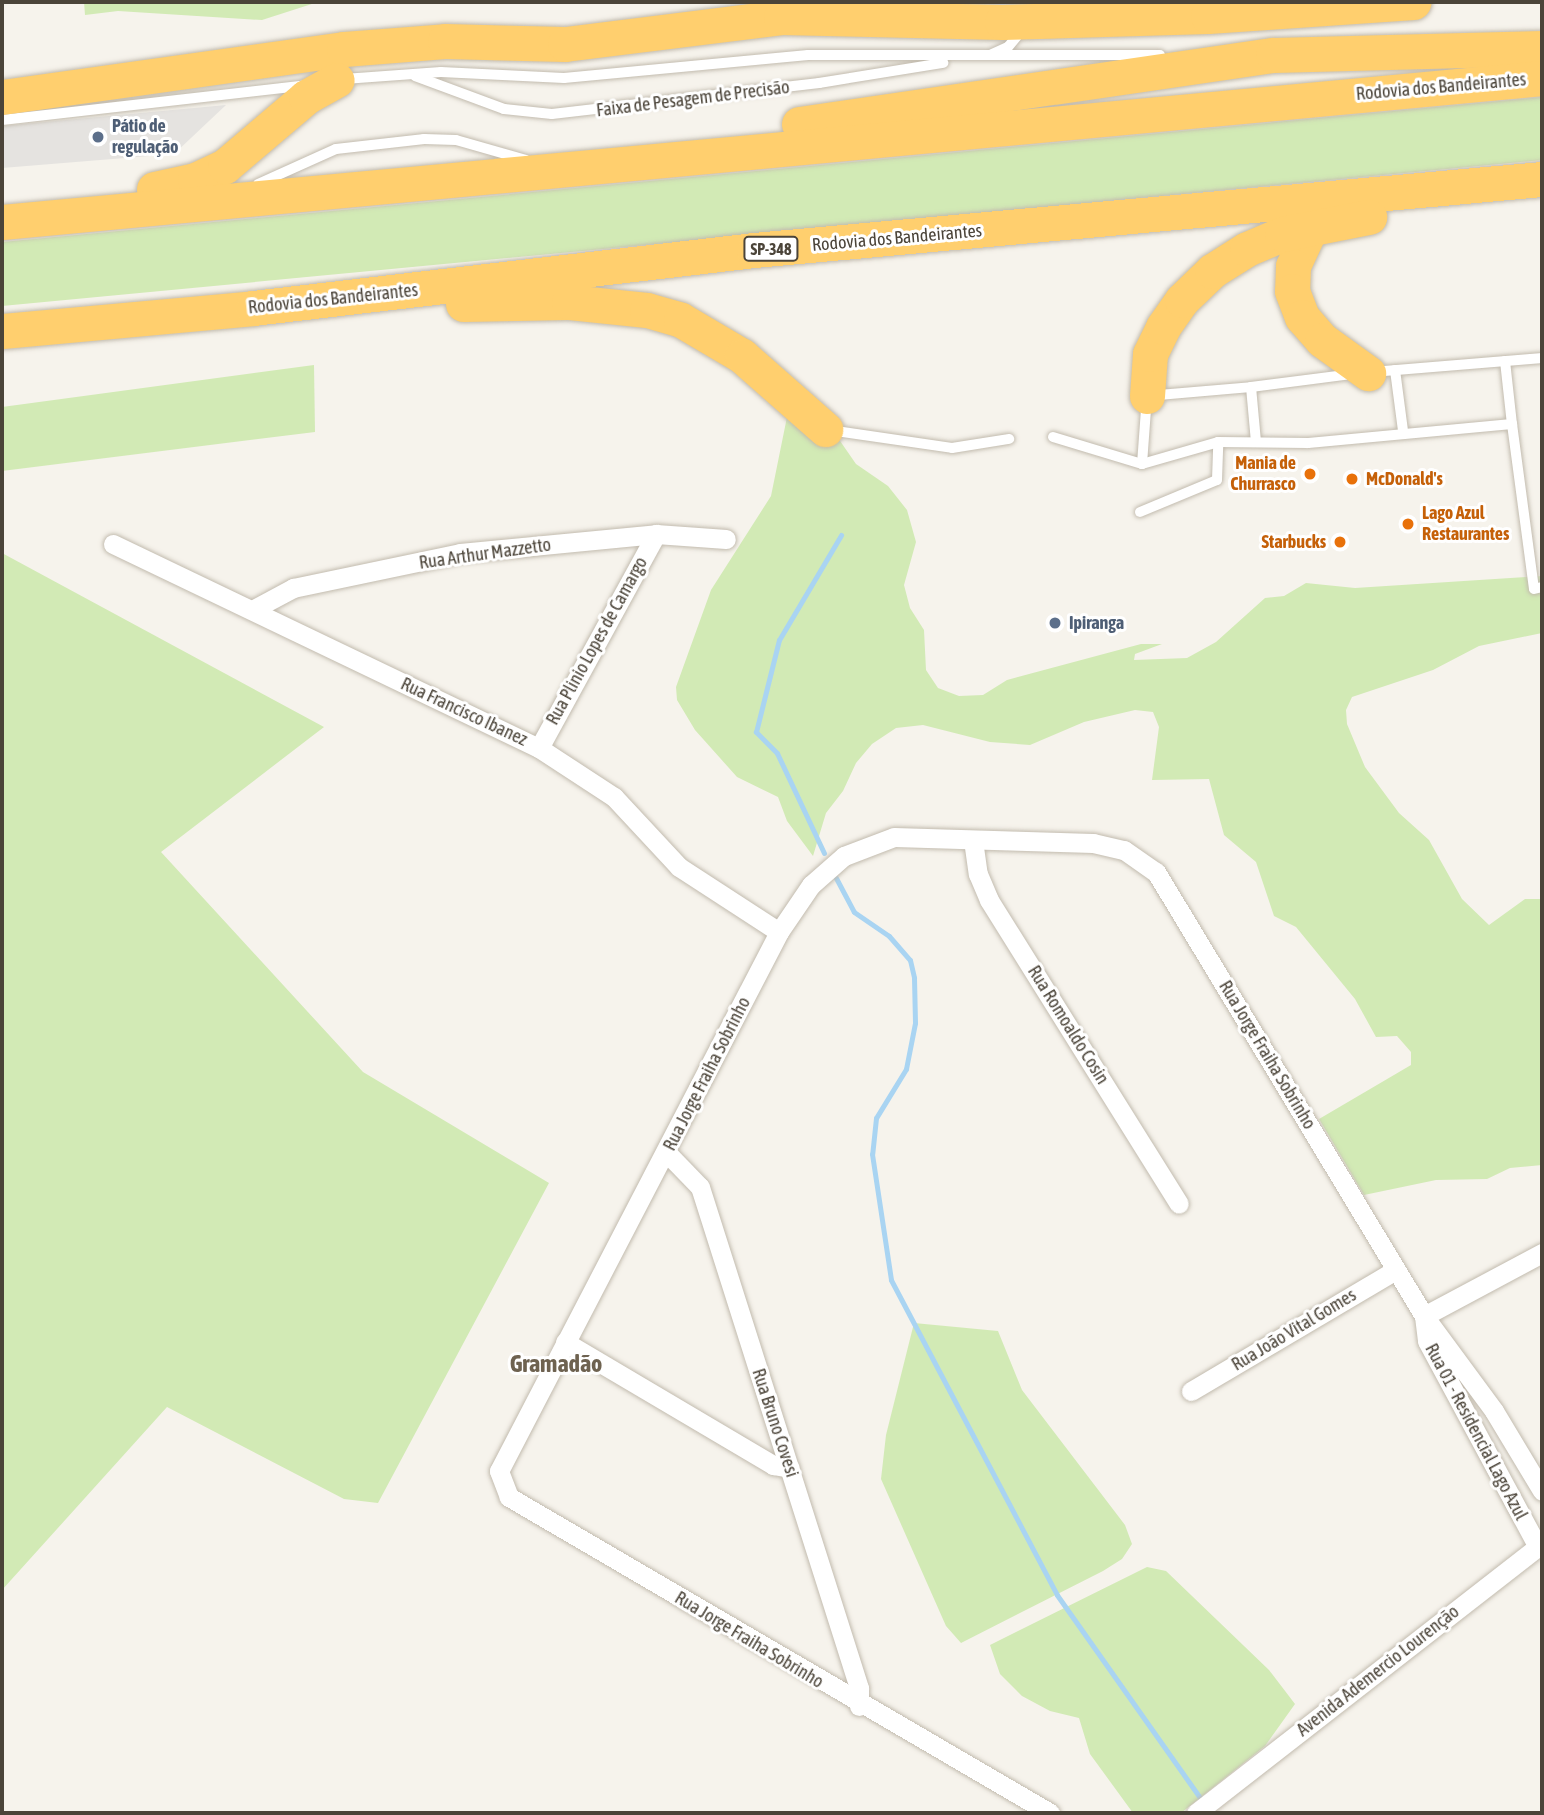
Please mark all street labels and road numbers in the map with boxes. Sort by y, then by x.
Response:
street label: Rodovia dos Bandeirantes [1355,69,1527,105]
street label: Faixa de Pesagem de Precisão [595,76,791,122]
street label: Rodovia dos Bandeirantes [811,220,983,256]
road number: SP-348 [743,236,799,262]
street label: Rodovia dos Bandeirantes [247,279,419,319]
street label: Rua Arthur Mazzetto [418,534,552,574]
street label: Rua Plinio Lopes de Camargo [542,553,652,729]
street label: Rua Francisco Ibanez [397,673,531,751]
street label: Rua Romoaldo Cosin [1023,962,1113,1088]
street label: Rua Jorge Fraiha Sobrinho [1214,977,1320,1133]
street label: Rua Jorge Fraiha Sobrinho [659,994,755,1154]
street label: Rua João Vital Gomes [1228,1284,1360,1376]
street label: Rua 01 - Residencial Lago Azul [1420,1340,1532,1524]
street label: Rua Bruno Covesi [747,1366,803,1480]
street label: Rua Jorge Fraiha Sobrinho [671,1587,827,1693]
street label: Avenida Ademercio Lourenção [1293,1601,1463,1741]

